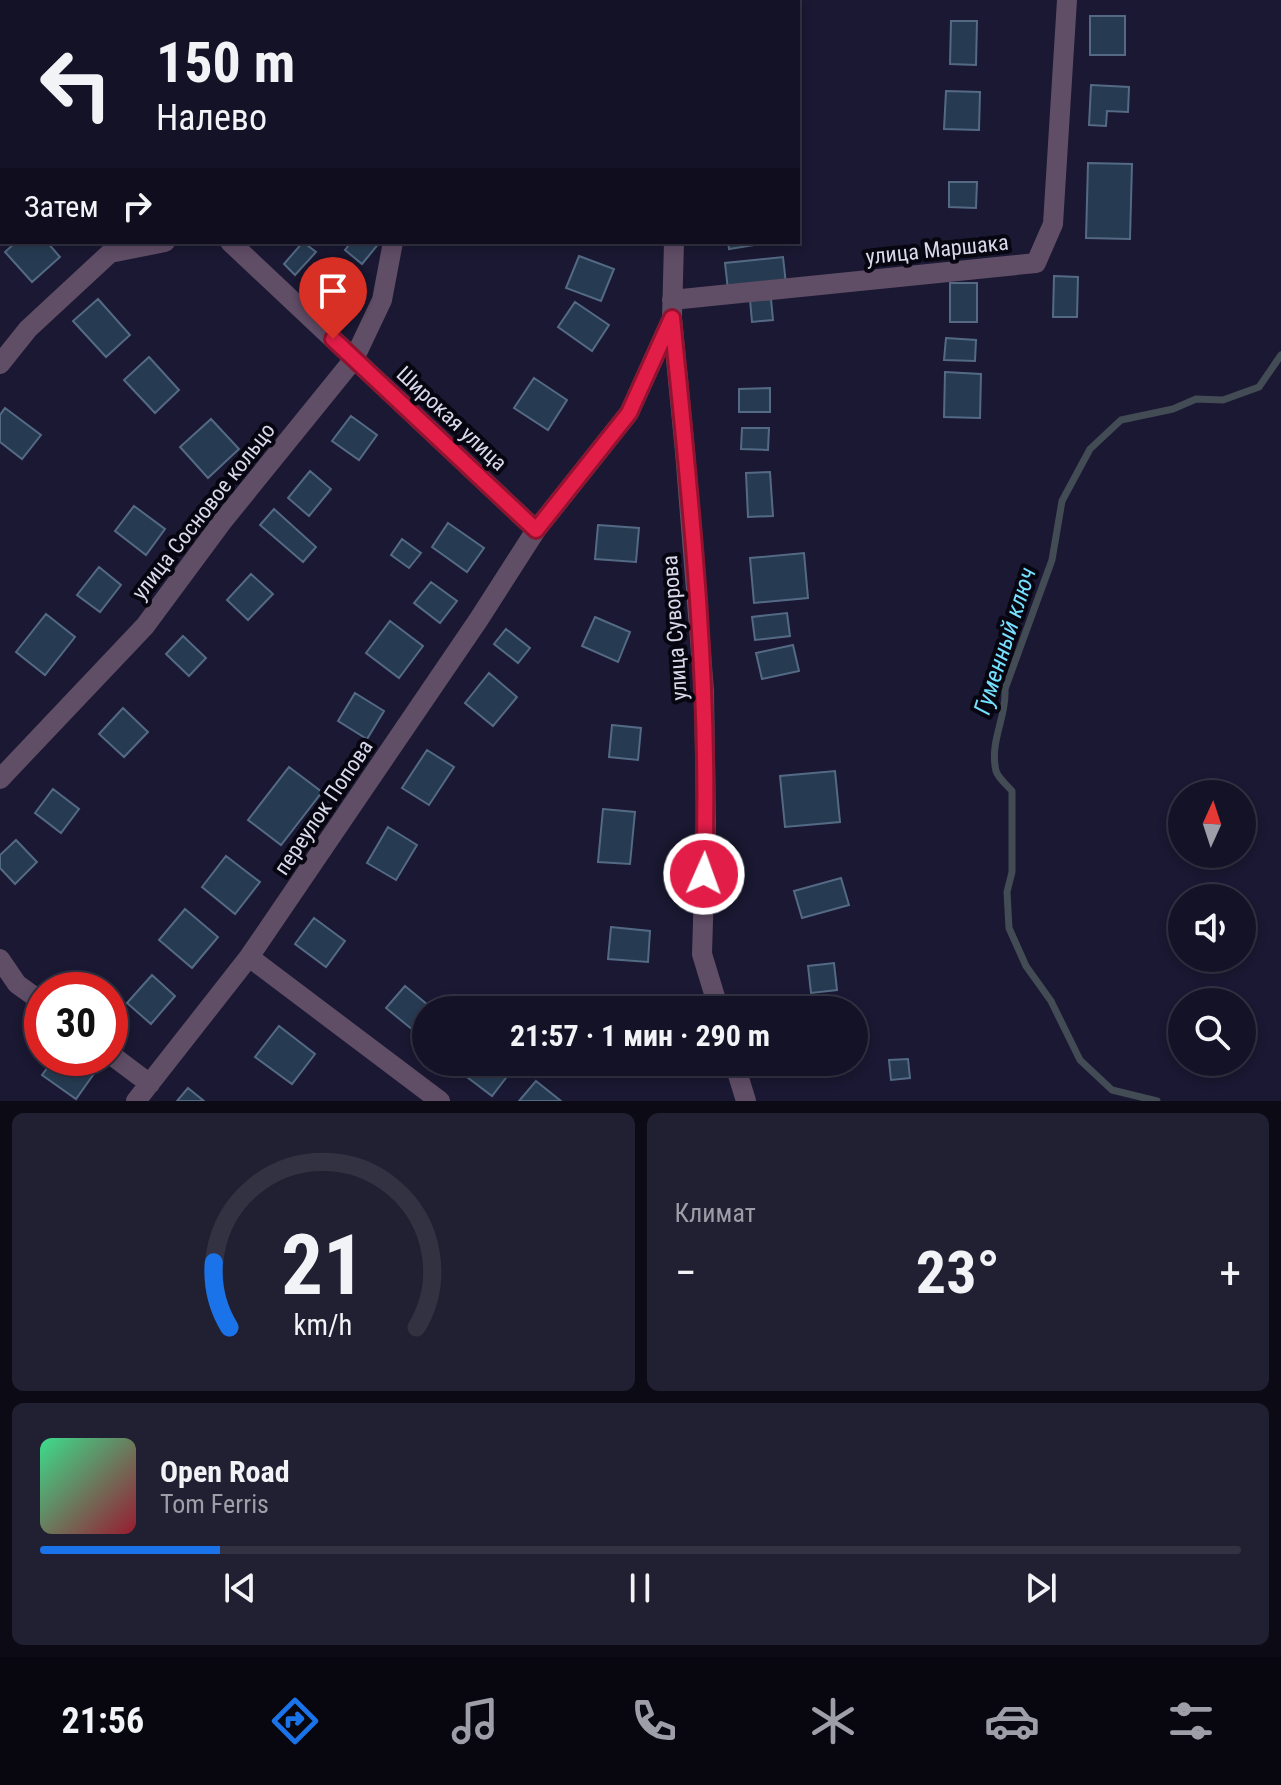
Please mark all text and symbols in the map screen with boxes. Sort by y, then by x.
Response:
text: 150 m [156,30,295,96]
icon: left [24,32,128,136]
text: Налево [156,97,267,139]
icon: right [115,184,159,228]
text: Затем [24,189,99,224]
street label: улица Маршака [864,230,1010,269]
pin [299,257,367,339]
icon: arrive [311,269,355,313]
street label: Широкая улица [392,361,512,476]
street label: улица Сосновое кольцо [127,418,280,605]
street label: улица Суворова [657,554,692,701]
water label: Гуменный ключ [968,564,1042,718]
street label: переулок Попова [269,735,378,880]
north arrow [1168,780,1256,868]
map controls [1168,780,1256,1076]
position arrow [662,832,746,916]
button: sound [1168,884,1256,972]
speed limit sign: 30 [24,972,128,1076]
button: search [1168,988,1256,1076]
text: 21:57 · 1 мин · 290 m [510,1018,770,1053]
text: Климат [675,1198,756,1228]
text: 21 [281,1217,365,1314]
text: 23° [916,1237,1000,1308]
text: − [675,1247,697,1299]
text: + [1219,1247,1241,1299]
text: km/h [294,1308,353,1342]
text: Open Road [160,1454,290,1489]
text: Tom Ferris [160,1489,269,1519]
icon: previous [218,1566,262,1610]
icon: pause [618,1566,662,1610]
icon: next [1019,1566,1063,1610]
icon: directions [267,1693,323,1749]
icon: music [447,1693,503,1749]
icon: phone [626,1693,682,1749]
icon: climate [805,1693,861,1749]
icon: car [984,1693,1040,1749]
icon: filters [1163,1693,1219,1749]
text: 21:56 [62,1700,144,1742]

